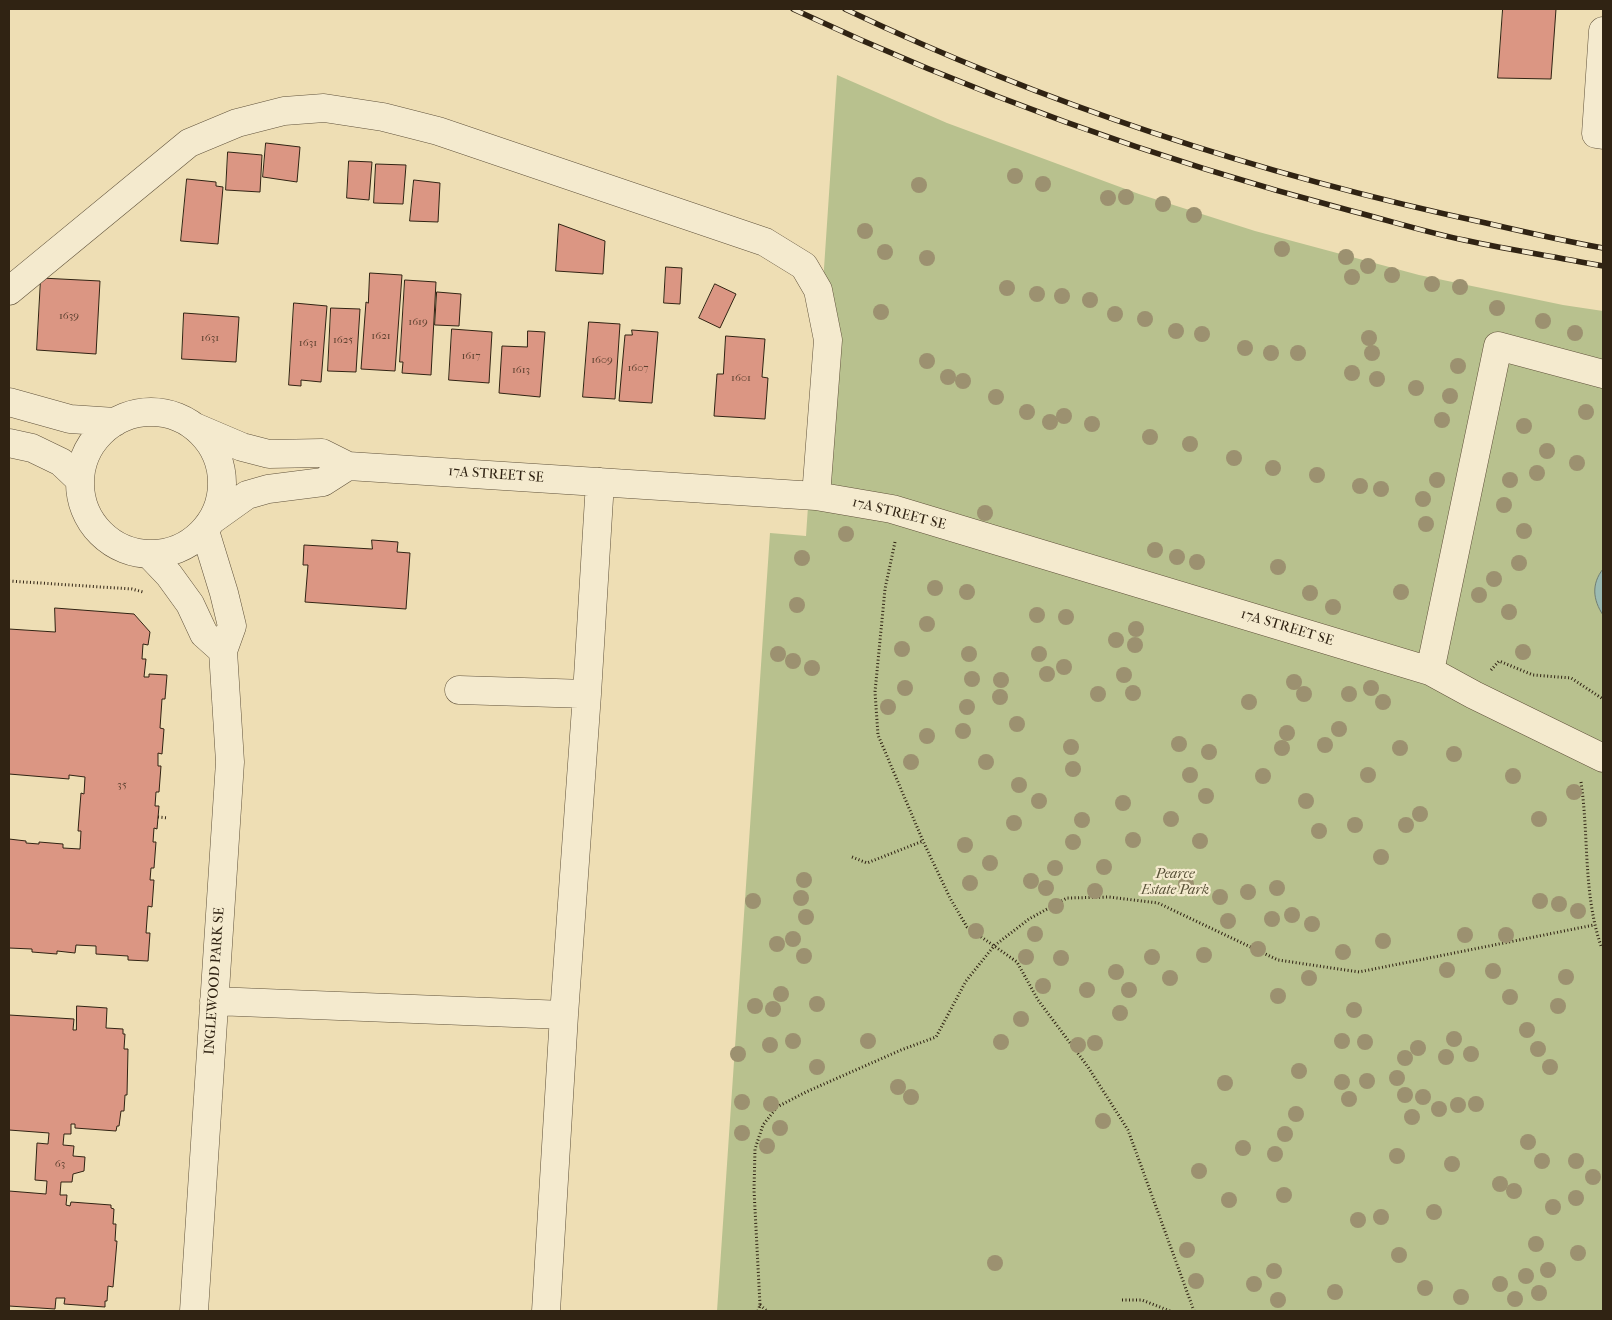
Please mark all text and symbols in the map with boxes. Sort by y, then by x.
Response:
house number: 1639 [59,309,79,323]
house number: 1619 [408,315,428,329]
house number: 1621 [371,329,391,343]
house number: 1631 [201,331,219,345]
house number: 1625 [333,333,353,347]
house number: 1631 [299,336,317,350]
house number: 1617 [461,349,481,363]
house number: 1609 [591,353,613,367]
house number: 1607 [627,361,649,375]
house number: 1613 [512,363,530,377]
house number: 1601 [731,371,751,385]
street label: 17A STREET SE [448,463,544,487]
street label: 17A STREET SE [850,494,948,534]
street label: 17A STREET SE [1239,606,1335,650]
house number: 35 [117,778,127,792]
park label: Pearce Estate Park [1141,867,1209,900]
street label: INGLEWOOD PARK SE [201,907,229,1055]
house number: 63 [55,1157,65,1171]

